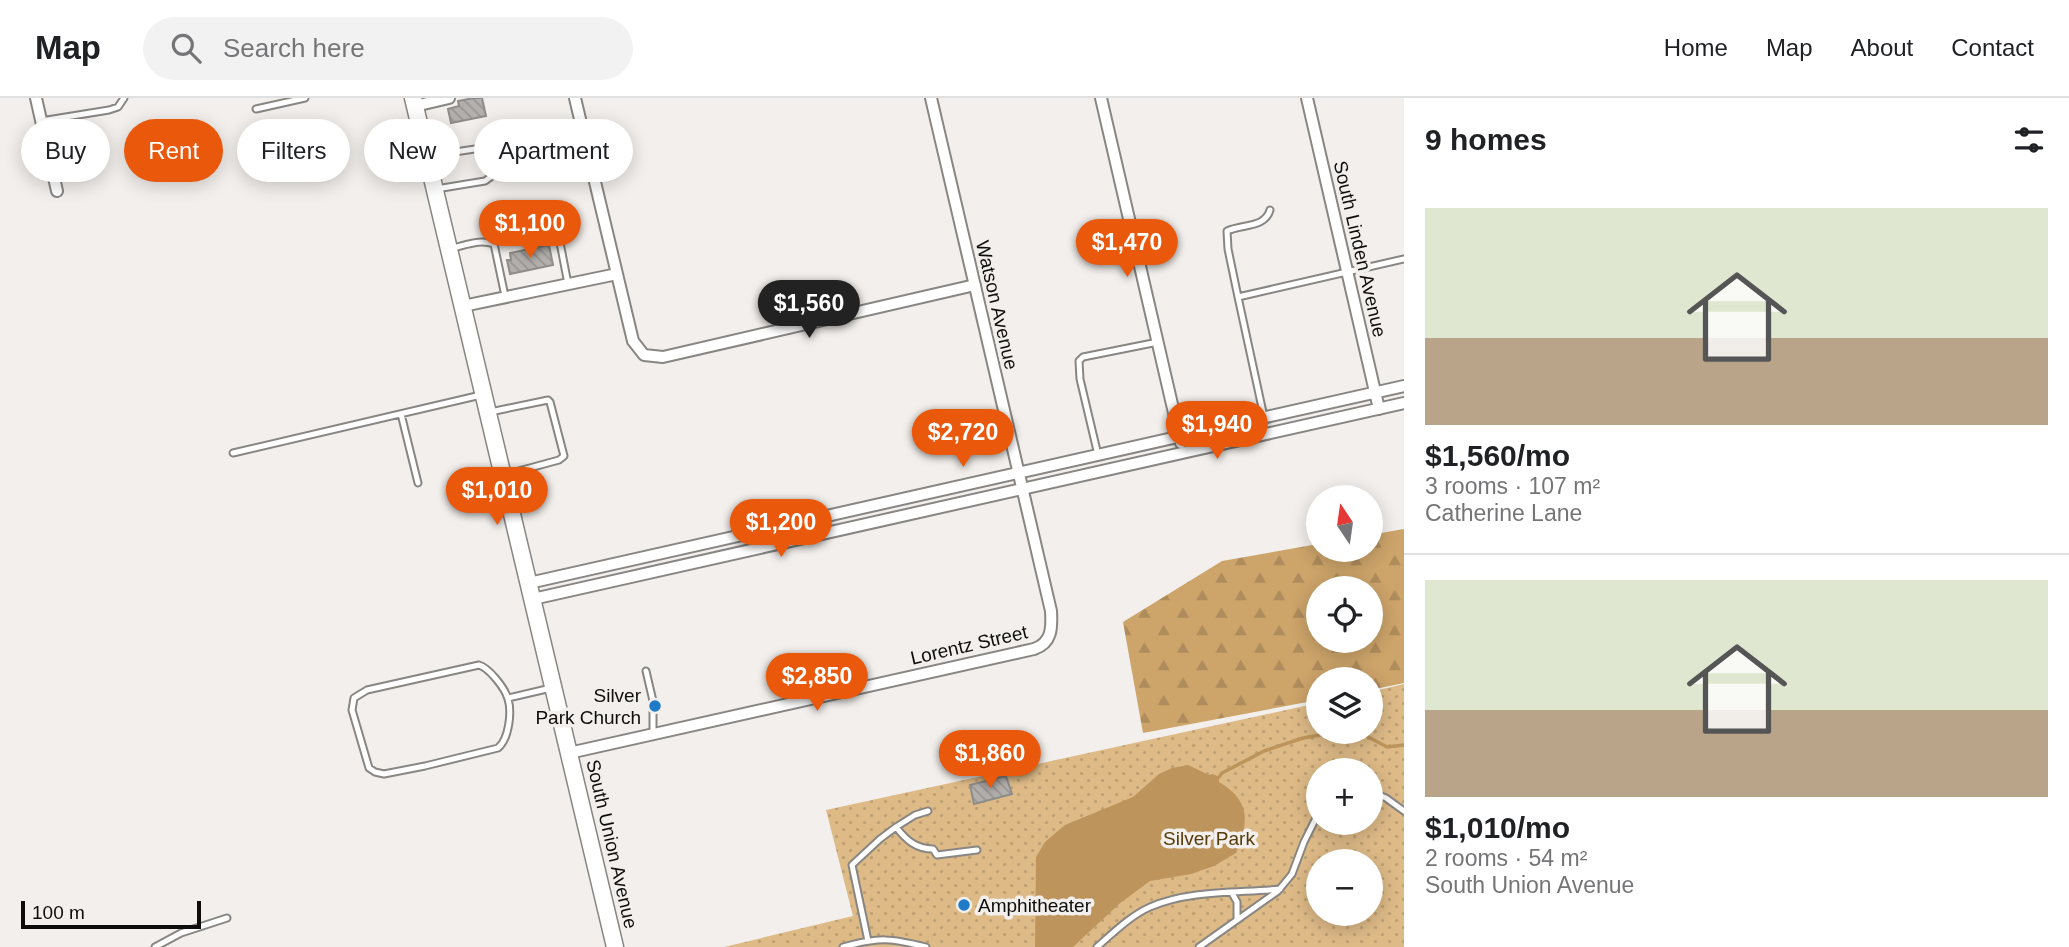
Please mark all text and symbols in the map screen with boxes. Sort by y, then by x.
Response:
search box [143,17,633,80]
text: Map [35,29,101,66]
icon: search [167,29,205,67]
text: Search here [223,33,365,63]
text: Home [1664,34,1728,61]
text: Map [1766,34,1813,61]
text: About [1851,34,1913,61]
text: Contact [1951,34,2034,61]
chip: Buy [21,119,110,182]
chip: Rent [124,119,223,182]
chip: Filters [237,119,350,182]
chip: New [364,119,460,182]
chip: Apartment [474,119,633,182]
icon: filters [2010,121,2048,159]
text: 9 homes [1425,123,1547,156]
street label: South Linden Avenue [1329,159,1391,339]
pin: $1,100 [473,200,587,260]
text: $1,100 [495,210,565,236]
pin: $1,470 [1070,220,1184,279]
text: $1,470 [1092,229,1162,255]
street label: Watson Avenue [972,238,1022,372]
icon: home [1674,254,1800,380]
pin: $1,560 [752,280,866,340]
text: $1,560 [774,290,844,316]
pin: $1,940 [1160,402,1274,461]
pin: $2,720 [906,410,1020,469]
text: $1,940 [1182,411,1252,437]
text: $2,720 [928,419,998,445]
text: $1,560/mo [1425,439,1570,472]
pin: $1,010 [440,468,554,527]
text: 3 rooms · 107 m² [1425,473,1600,499]
text: $1,010 [462,477,532,503]
north arrow [1306,485,1382,562]
map controls [1306,485,1383,926]
pin: $1,200 [724,500,838,559]
text: Catherine Lane [1425,500,1582,526]
text: $1,200 [746,509,816,535]
button: locate [1306,576,1383,653]
street label: Lorentz Street [908,621,1030,669]
icon: home [1674,626,1800,752]
pin: $2,850 [760,654,874,713]
text: $2,850 [782,663,852,689]
button: layers [1306,667,1383,744]
place label: Silver Park Church [535,685,642,728]
marker: Silver Park Church [647,698,663,714]
pin: $1,860 [933,730,1047,790]
text: $1,860 [955,740,1025,766]
street label: South Union Avenue [582,757,642,931]
button: + [1306,758,1383,835]
text: $1,010/mo [1425,811,1570,844]
park label: Silver Park [1163,828,1255,849]
text: 2 rooms · 54 m² [1425,845,1587,871]
button: − [1306,849,1383,926]
text: South Union Avenue [1425,872,1634,898]
place label: Amphitheater [978,895,1092,916]
marker: Amphitheater [956,897,972,913]
scale bar [21,898,201,930]
text: 100 m [32,902,85,923]

